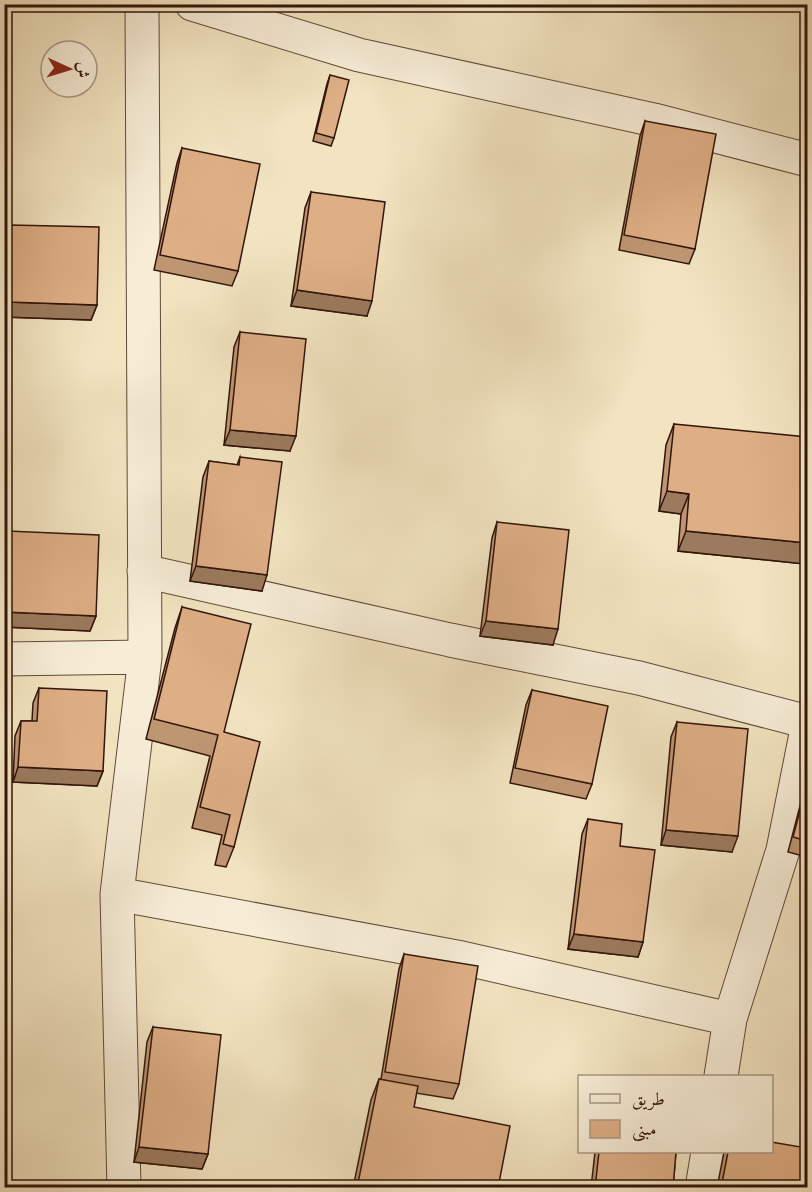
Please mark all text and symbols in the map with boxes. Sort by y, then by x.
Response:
north arrow [39,39,99,99]
text: ش [71,61,94,79]
legend [578,1075,773,1153]
text: طريق [632,1087,665,1111]
text: مبنى [632,1117,657,1142]

